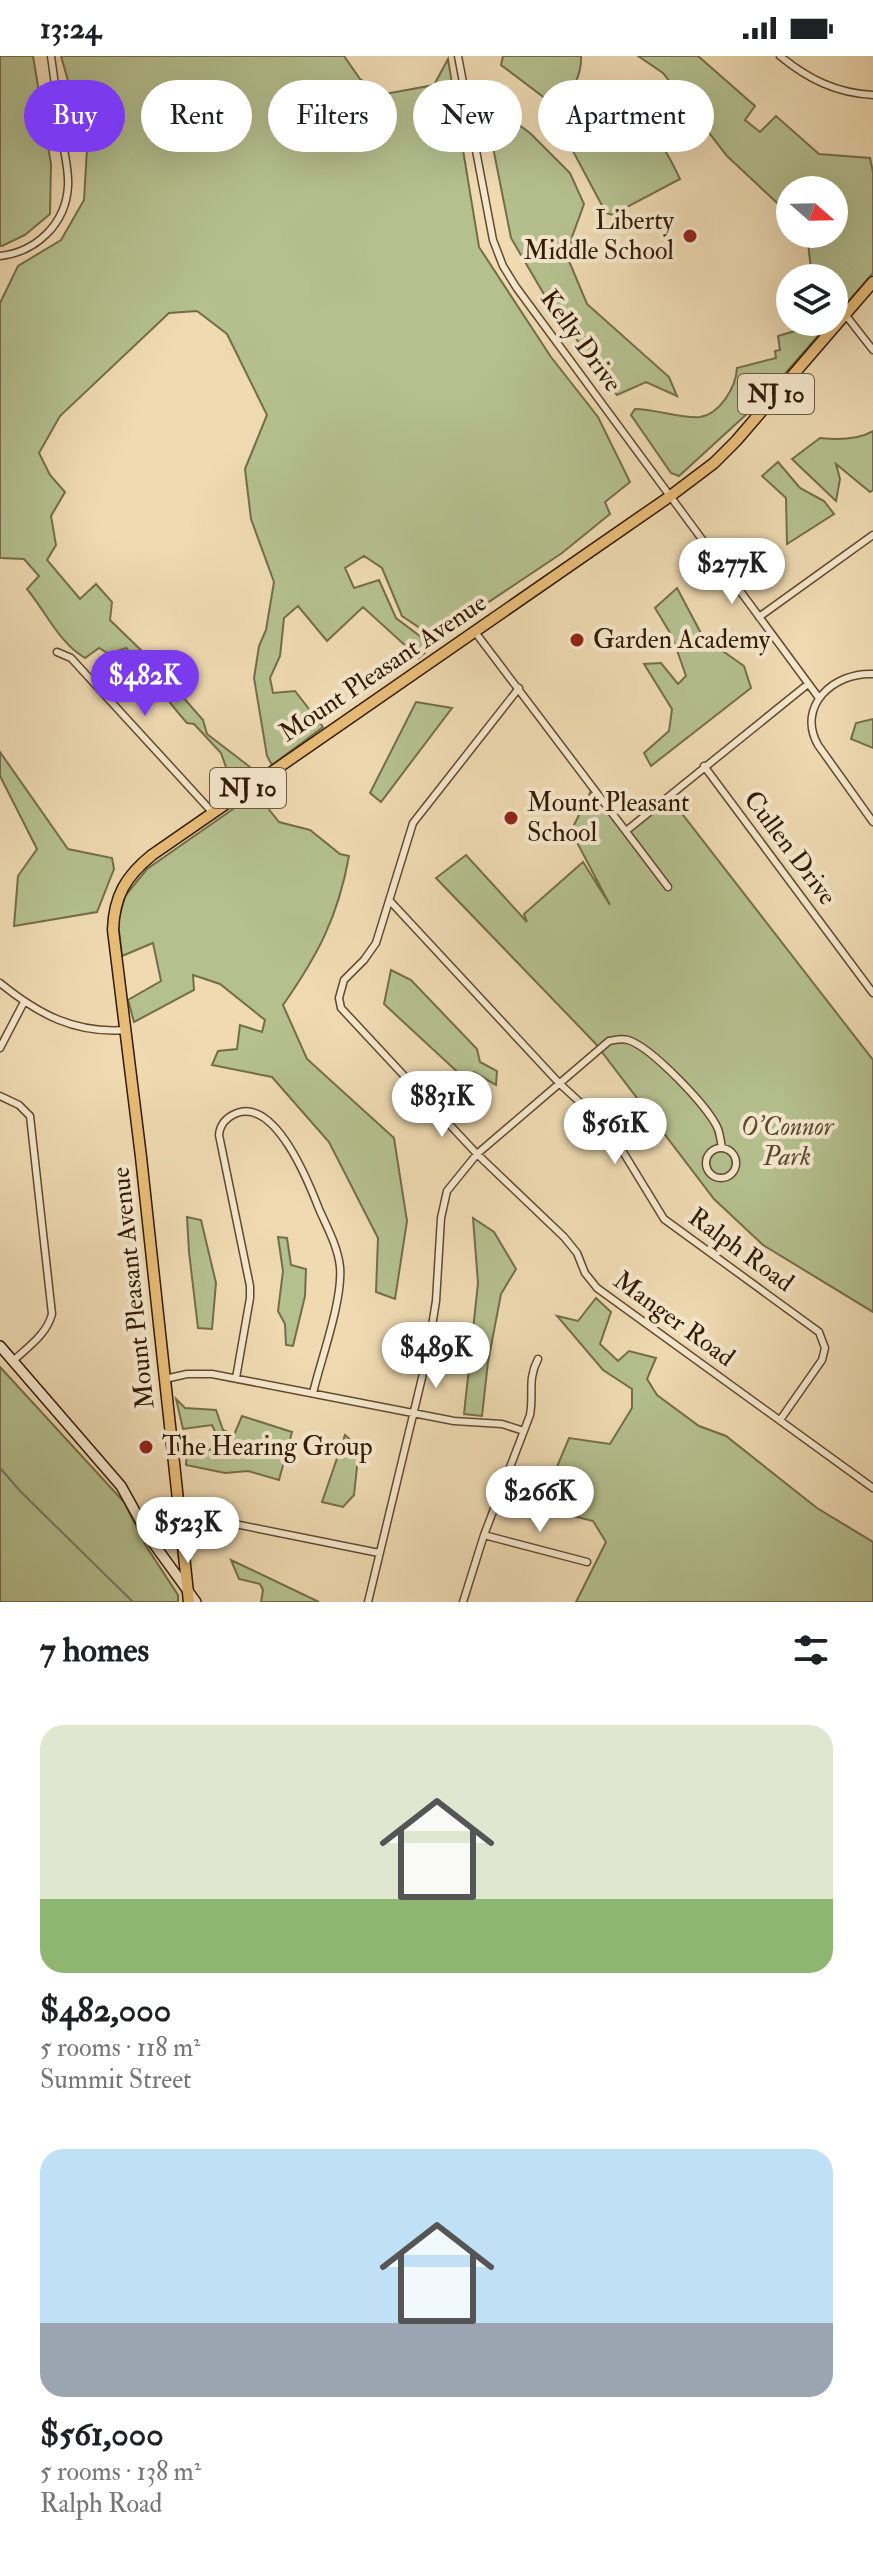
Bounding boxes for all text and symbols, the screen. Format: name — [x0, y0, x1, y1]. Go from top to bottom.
text: 13:24 — [40, 10, 101, 47]
chip: Buy — [24, 80, 125, 152]
chip: Rent — [141, 80, 252, 152]
chip: Filters — [268, 80, 397, 152]
chip: New — [413, 80, 522, 152]
chip: Apartment — [538, 80, 714, 152]
north arrow — [776, 176, 848, 248]
map controls — [776, 176, 848, 336]
place label: Liberty Middle School — [523, 205, 675, 267]
marker: Liberty Middle School — [681, 227, 699, 245]
button: layers — [776, 264, 848, 336]
street label: Kelly Drive — [533, 284, 629, 398]
road number: NJ 10 — [738, 374, 814, 414]
pin: $277K — [676, 538, 788, 606]
text: $277K — [697, 548, 767, 580]
street label: Mount Pleasant Avenue — [273, 587, 493, 749]
place label: Garden Academy — [593, 624, 771, 656]
marker: Garden Academy — [568, 631, 586, 649]
pin: $482K — [89, 650, 201, 718]
text: $482K — [109, 660, 181, 692]
road number: NJ 10 — [210, 768, 286, 808]
street label: Cullen Drive — [737, 785, 843, 912]
place label: Mount Pleasant School — [527, 787, 689, 849]
marker: Mount Pleasant School — [502, 809, 520, 827]
pin: $831K — [386, 1071, 498, 1139]
text: $831K — [410, 1081, 474, 1113]
pin: $561K — [559, 1098, 671, 1166]
text: $561K — [582, 1108, 648, 1140]
park label: O'Connor Park — [741, 1111, 835, 1173]
street label: Mount Pleasant Avenue — [104, 1165, 162, 1411]
street label: Ralph Road — [681, 1201, 800, 1300]
street label: Manger Road — [607, 1264, 741, 1374]
pin: $489K — [380, 1322, 492, 1390]
text: $489K — [400, 1332, 472, 1364]
place label: The Hearing Group — [162, 1431, 373, 1464]
marker: The Hearing Group — [137, 1438, 155, 1456]
pin: $266K — [484, 1466, 596, 1534]
text: $266K — [504, 1476, 576, 1508]
pin: $523K — [132, 1497, 244, 1565]
text: $523K — [154, 1507, 222, 1539]
icon: filters — [789, 1628, 833, 1672]
text: 7 homes — [40, 1629, 149, 1672]
icon: home — [365, 1777, 509, 1921]
text: $482,000 — [40, 1989, 171, 2032]
text: 5 rooms · 118 m² — [40, 2032, 200, 2064]
text: Summit Street — [40, 2064, 191, 2096]
icon: home — [365, 2201, 509, 2345]
text: $561,000 — [40, 2413, 164, 2456]
text: 5 rooms · 138 m² — [40, 2456, 201, 2488]
text: Ralph Road — [40, 2488, 162, 2520]

